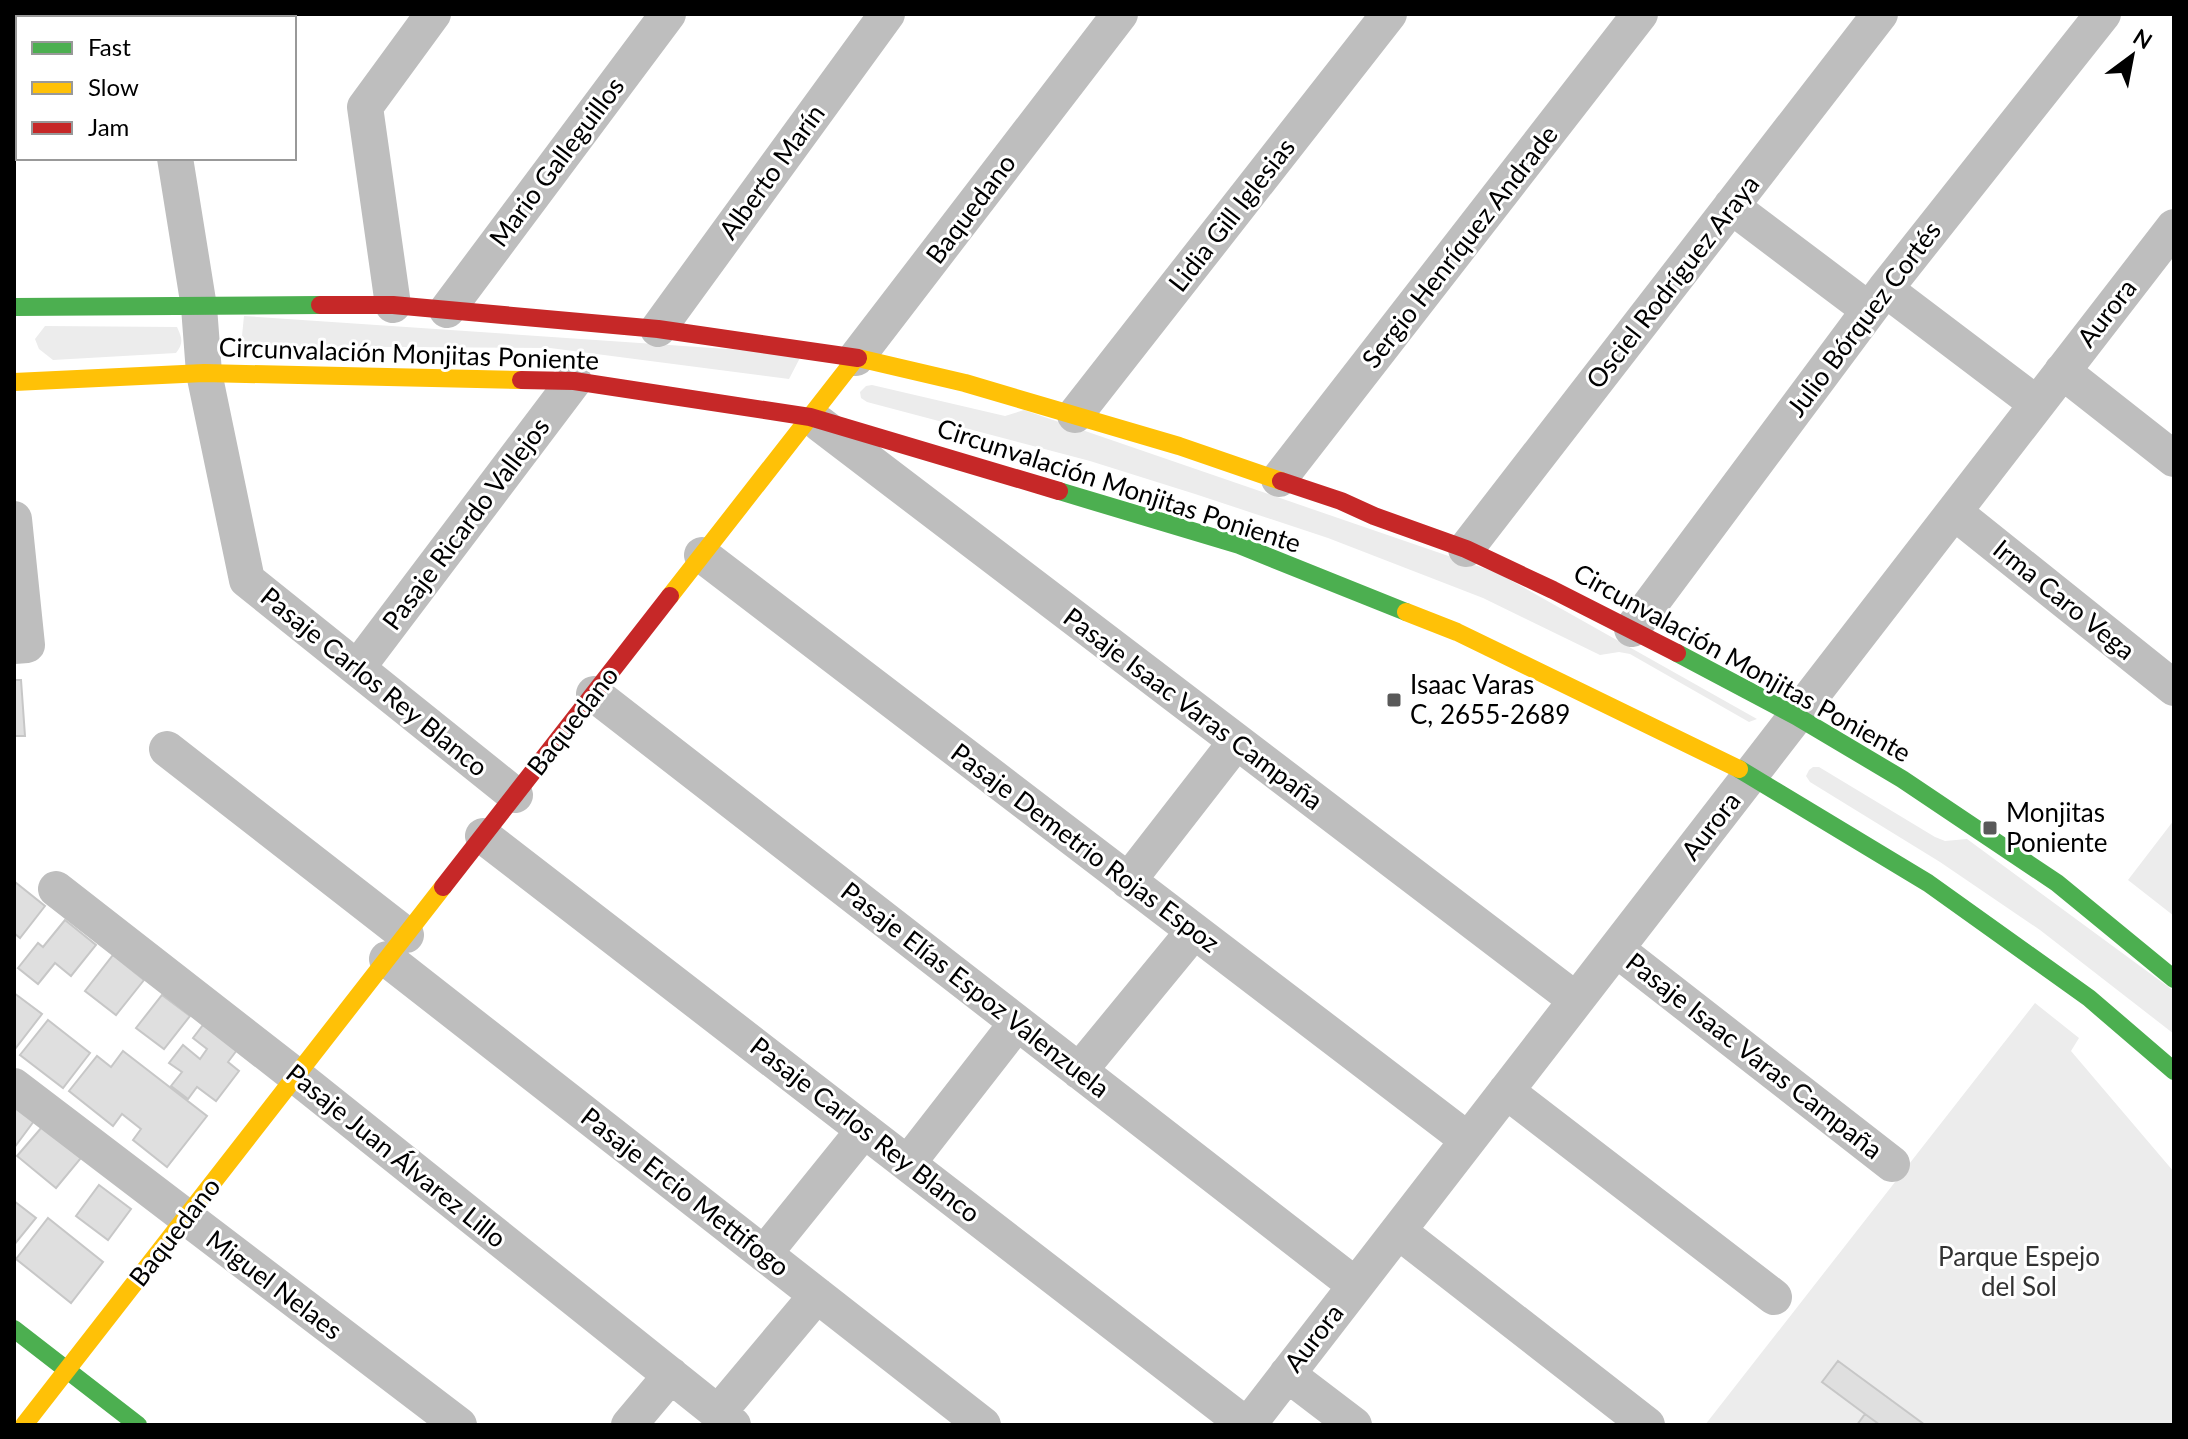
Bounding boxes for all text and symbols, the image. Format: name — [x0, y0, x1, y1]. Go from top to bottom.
legend — [16, 16, 296, 160]
north arrow — [2092, 16, 2172, 96]
text: N — [2129, 23, 2157, 55]
text: Fast — [88, 32, 131, 61]
street label: Mario Galleguillos — [482, 70, 630, 253]
text: Slow — [88, 72, 139, 101]
street label: Alberto Marín — [712, 98, 831, 245]
text: Jam — [88, 112, 129, 141]
street label: Sergio Henríquez Andrade — [1355, 119, 1564, 374]
street label: Lidia Gill Iglesias — [1161, 131, 1301, 298]
street label: Baquedano — [919, 147, 1022, 270]
street label: Osciel Rodríguez Araya — [1579, 168, 1766, 395]
street label: Julio Bórquez Cortés — [1779, 215, 1947, 422]
street label: Aurora — [2070, 272, 2143, 353]
street label: Circunvalación Monjitas Poniente — [218, 330, 600, 376]
street label: Pasaje Ricardo Vallejos — [375, 411, 555, 636]
street label: Circunvalación Monjitas Poniente — [933, 411, 1305, 559]
street label: Irma Caro Vega — [1987, 532, 2142, 666]
street label: Circunvalación Monjitas Poniente — [1568, 556, 1917, 768]
street label: Pasaje Carlos Rey Blanco — [255, 580, 495, 783]
street label: Pasaje Isaac Varas Campaña — [1058, 600, 1330, 816]
street label: Baquedano — [520, 660, 625, 781]
place label: Isaac Varas C, 2655-2689 — [1410, 668, 1570, 730]
marker: Isaac Varas C, 2655-2689 — [1385, 691, 1403, 709]
street label: Pasaje Demetrio Rojas Espoz — [945, 736, 1226, 959]
street label: Aurora — [1674, 785, 1747, 866]
place label: Monjitas Poniente — [2006, 796, 2107, 858]
marker: Monjitas Poniente — [1981, 819, 1999, 837]
street label: Pasaje Elías Espoz Valenzuela — [835, 875, 1116, 1104]
street label: Pasaje Isaac Varas Campaña — [1620, 945, 1889, 1165]
street label: Pasaje Carlos Rey Blanco — [744, 1030, 987, 1229]
street label: Pasaje Juan Álvarez Lillo — [280, 1057, 513, 1254]
street label: Pasaje Ercio Mettifogo — [575, 1100, 796, 1282]
street label: Baquedano — [122, 1171, 227, 1292]
street label: Miguel Nelaes — [200, 1223, 349, 1346]
park label: Parque Espejo del Sol — [1938, 1240, 2100, 1302]
street label: Aurora — [1277, 1297, 1350, 1378]

